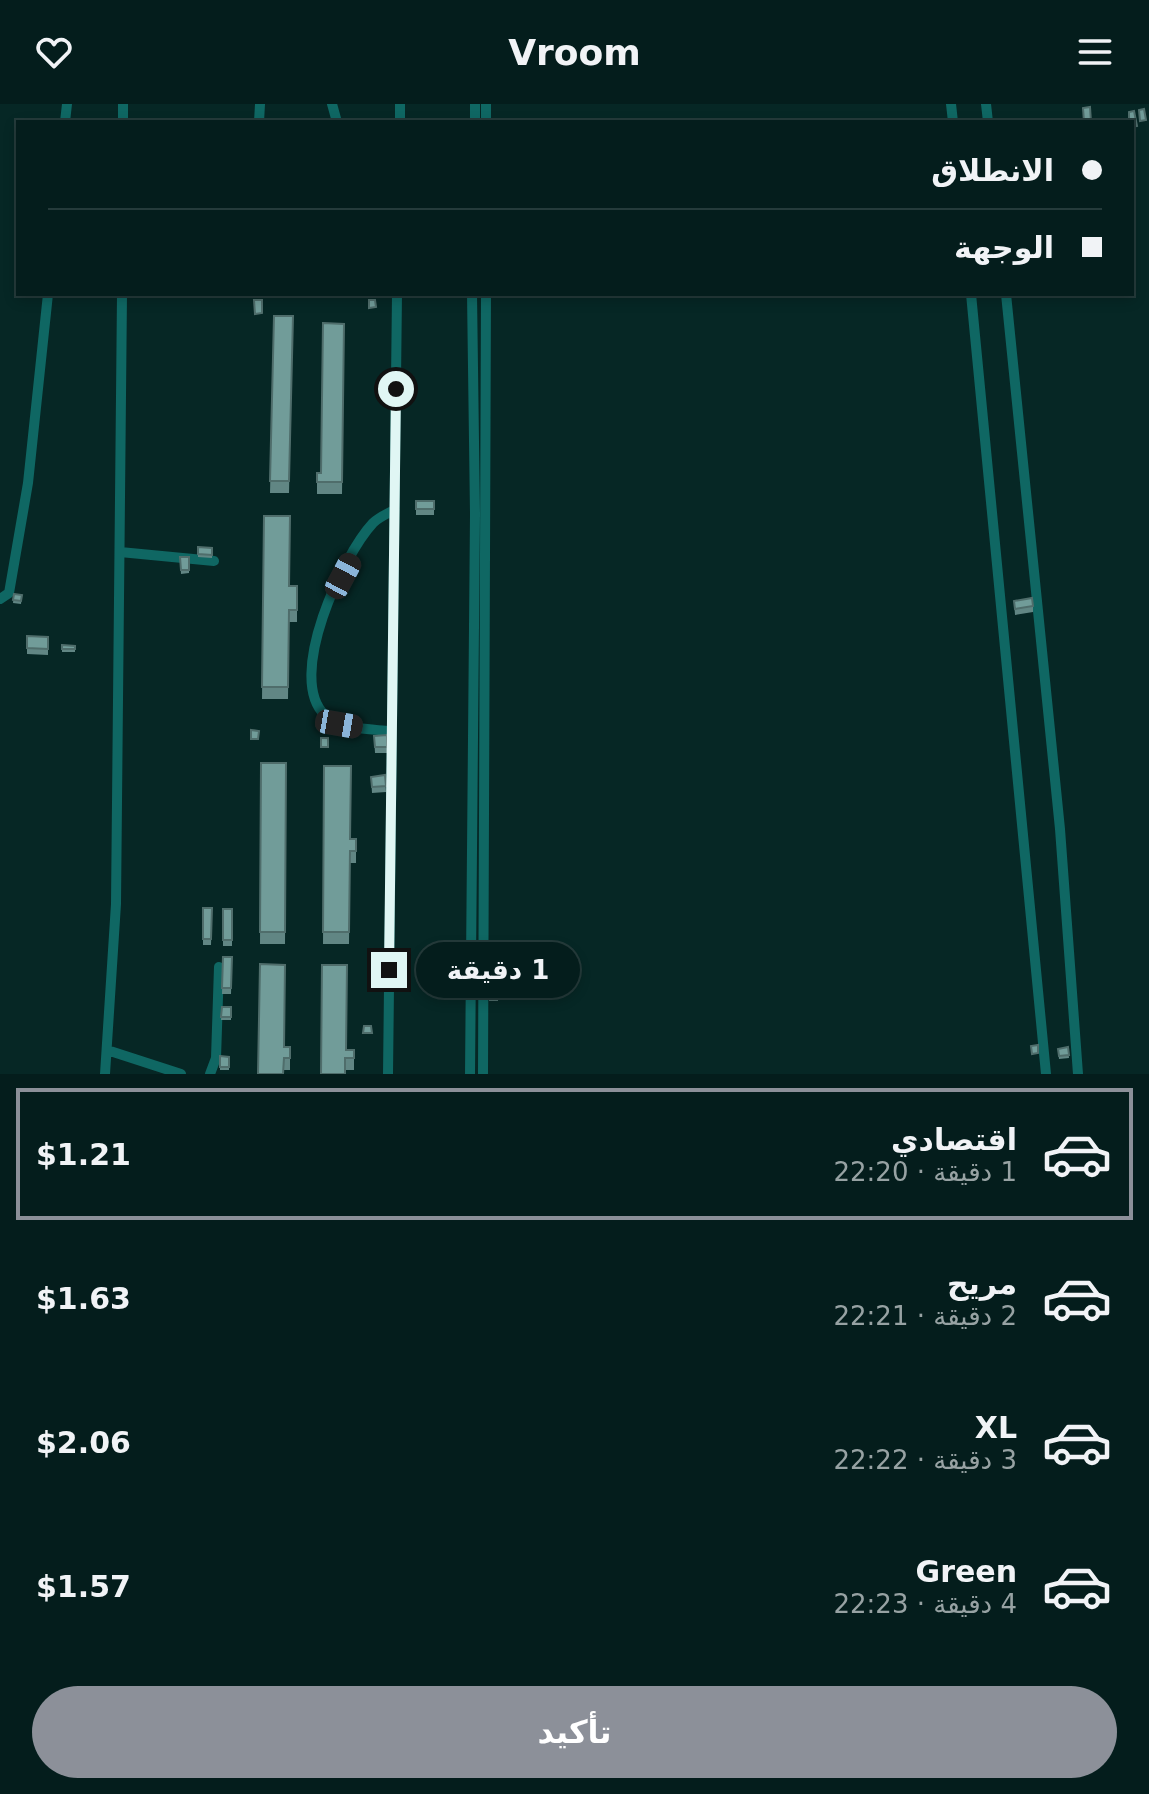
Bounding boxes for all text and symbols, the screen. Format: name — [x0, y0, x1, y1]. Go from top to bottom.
icon: heart — [32, 30, 76, 74]
icon: menu — [1073, 30, 1117, 74]
text: Vroom — [508, 32, 641, 73]
text: الانطلاق — [931, 153, 1054, 188]
text: الوجهة — [954, 230, 1054, 265]
route start — [378, 371, 414, 407]
car — [321, 549, 365, 603]
car — [313, 708, 365, 740]
callout: 1 دقيقة — [417, 942, 581, 998]
route end — [371, 952, 407, 988]
text: 1 دقيقة — [447, 955, 549, 985]
icon: car — [1041, 1118, 1113, 1190]
text: اقتصادي — [891, 1122, 1017, 1157]
text: $1.21 — [36, 1137, 131, 1172]
text: 1 دقيقة · 22:20 — [834, 1157, 1017, 1187]
icon: car — [1041, 1262, 1113, 1334]
text: مريح — [947, 1266, 1017, 1301]
text: $1.63 — [36, 1281, 131, 1316]
text: 2 دقيقة · 22:21 — [834, 1301, 1017, 1331]
icon: car — [1041, 1406, 1113, 1478]
text: XL — [975, 1410, 1017, 1445]
text: $2.06 — [36, 1425, 131, 1460]
text: 3 دقيقة · 22:22 — [834, 1445, 1017, 1475]
icon: car — [1041, 1550, 1113, 1622]
text: Green — [916, 1554, 1017, 1589]
text: $1.57 — [36, 1569, 131, 1604]
text: 4 دقيقة · 22:23 — [834, 1589, 1017, 1619]
button: تأكيد — [32, 1686, 1117, 1778]

